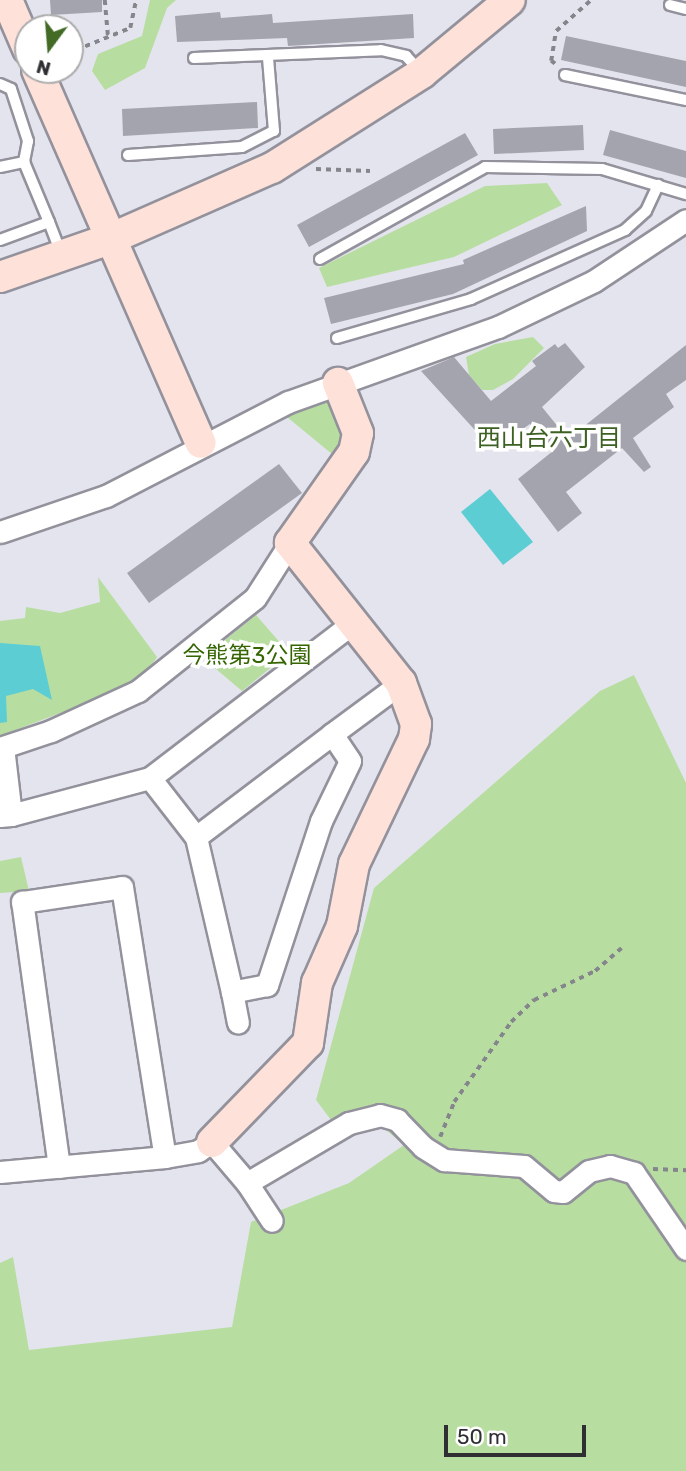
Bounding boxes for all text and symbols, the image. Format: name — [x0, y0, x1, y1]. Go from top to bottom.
north arrow — [14, 14, 84, 84]
text: N — [34, 55, 53, 81]
district label: 西山台六丁目 — [477, 425, 621, 453]
park label: 今熊第3公園 — [183, 641, 311, 669]
scale bar — [448, 1412, 590, 1456]
text: 50 m — [457, 1424, 507, 1449]

